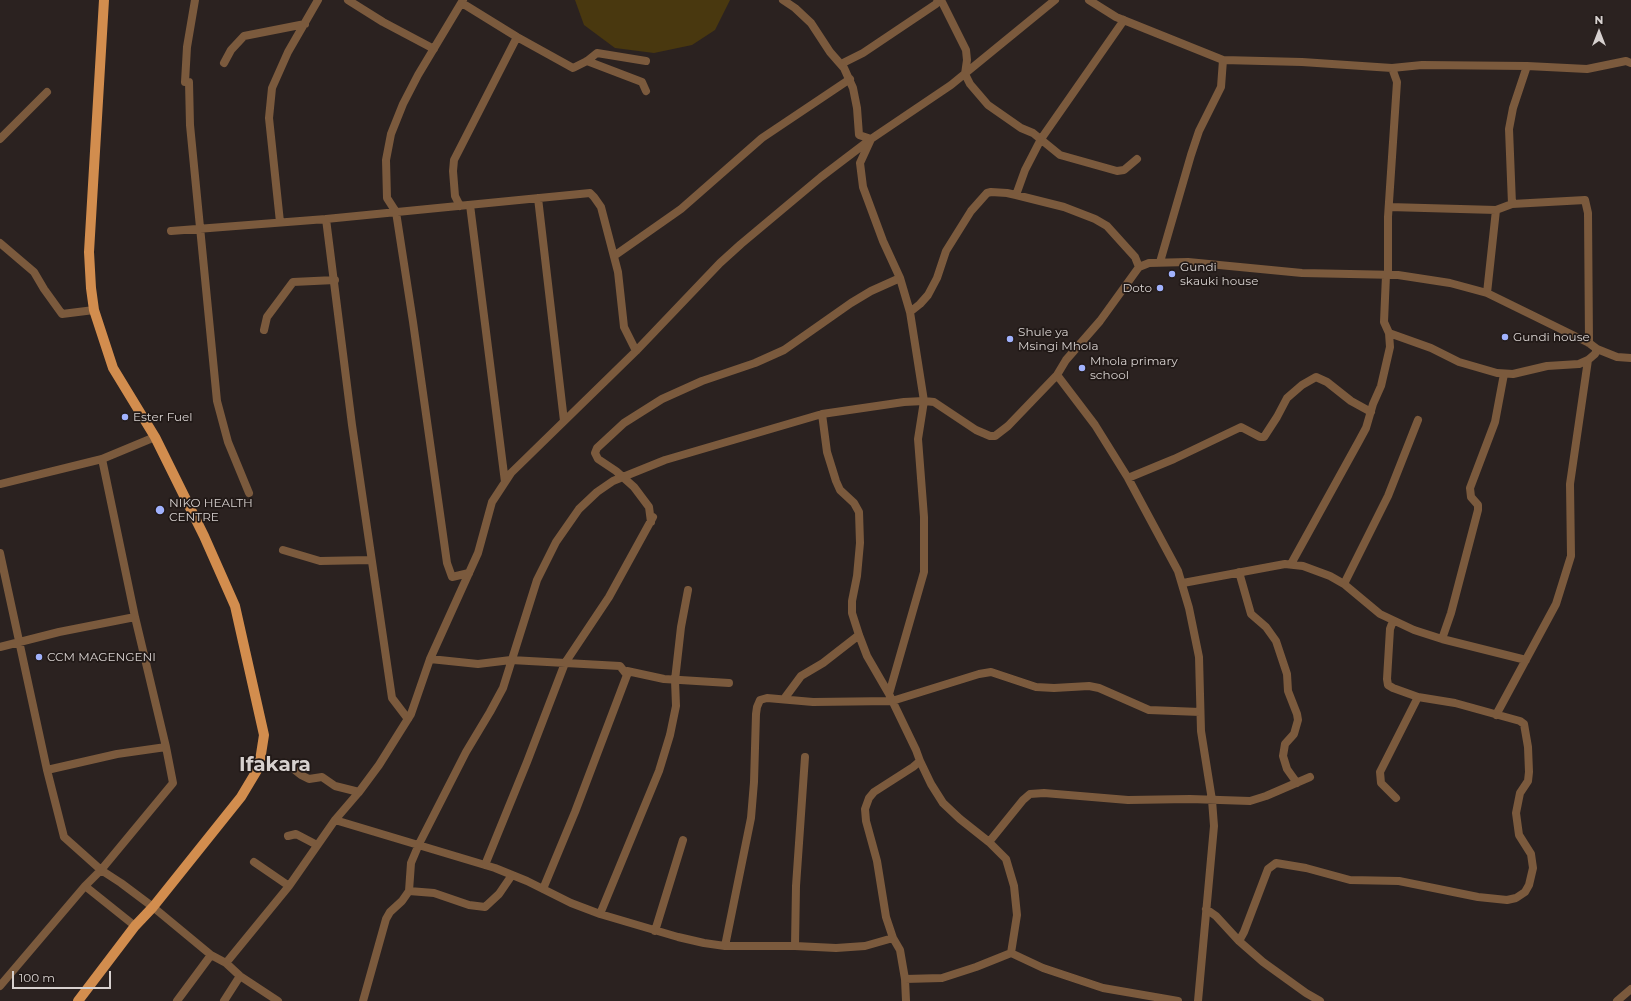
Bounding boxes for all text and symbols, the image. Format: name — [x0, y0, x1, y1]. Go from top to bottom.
north arrow — [1579, 12, 1619, 52]
text: N — [1595, 13, 1603, 27]
place label: Gundi skauki house — [1180, 260, 1258, 288]
marker: Gundi skauki house — [1167, 269, 1177, 279]
place label: Doto — [1122, 281, 1152, 295]
marker: Doto — [1155, 283, 1165, 293]
place label: Shule ya Msingi Mhola — [1018, 325, 1099, 353]
place label: Gundi house — [1513, 330, 1590, 344]
marker: Gundi house — [1500, 332, 1510, 342]
marker: Shule ya Msingi Mhola — [1005, 334, 1015, 344]
place label: Mhola primary school — [1090, 354, 1178, 382]
marker: Mhola primary school — [1077, 363, 1087, 373]
place label: Ester Fuel — [133, 410, 193, 424]
marker: Ester Fuel — [120, 412, 130, 422]
place label: NIKO HEALTH CENTRE — [169, 496, 253, 524]
marker: NIKO HEALTH CENTRE — [154, 504, 166, 516]
place label: CCM MAGENGENI — [47, 650, 156, 664]
marker: CCM MAGENGENI — [34, 652, 44, 662]
district label: Ifakara — [239, 753, 311, 777]
scale bar — [14, 963, 113, 989]
text: 100 m — [19, 970, 55, 985]

